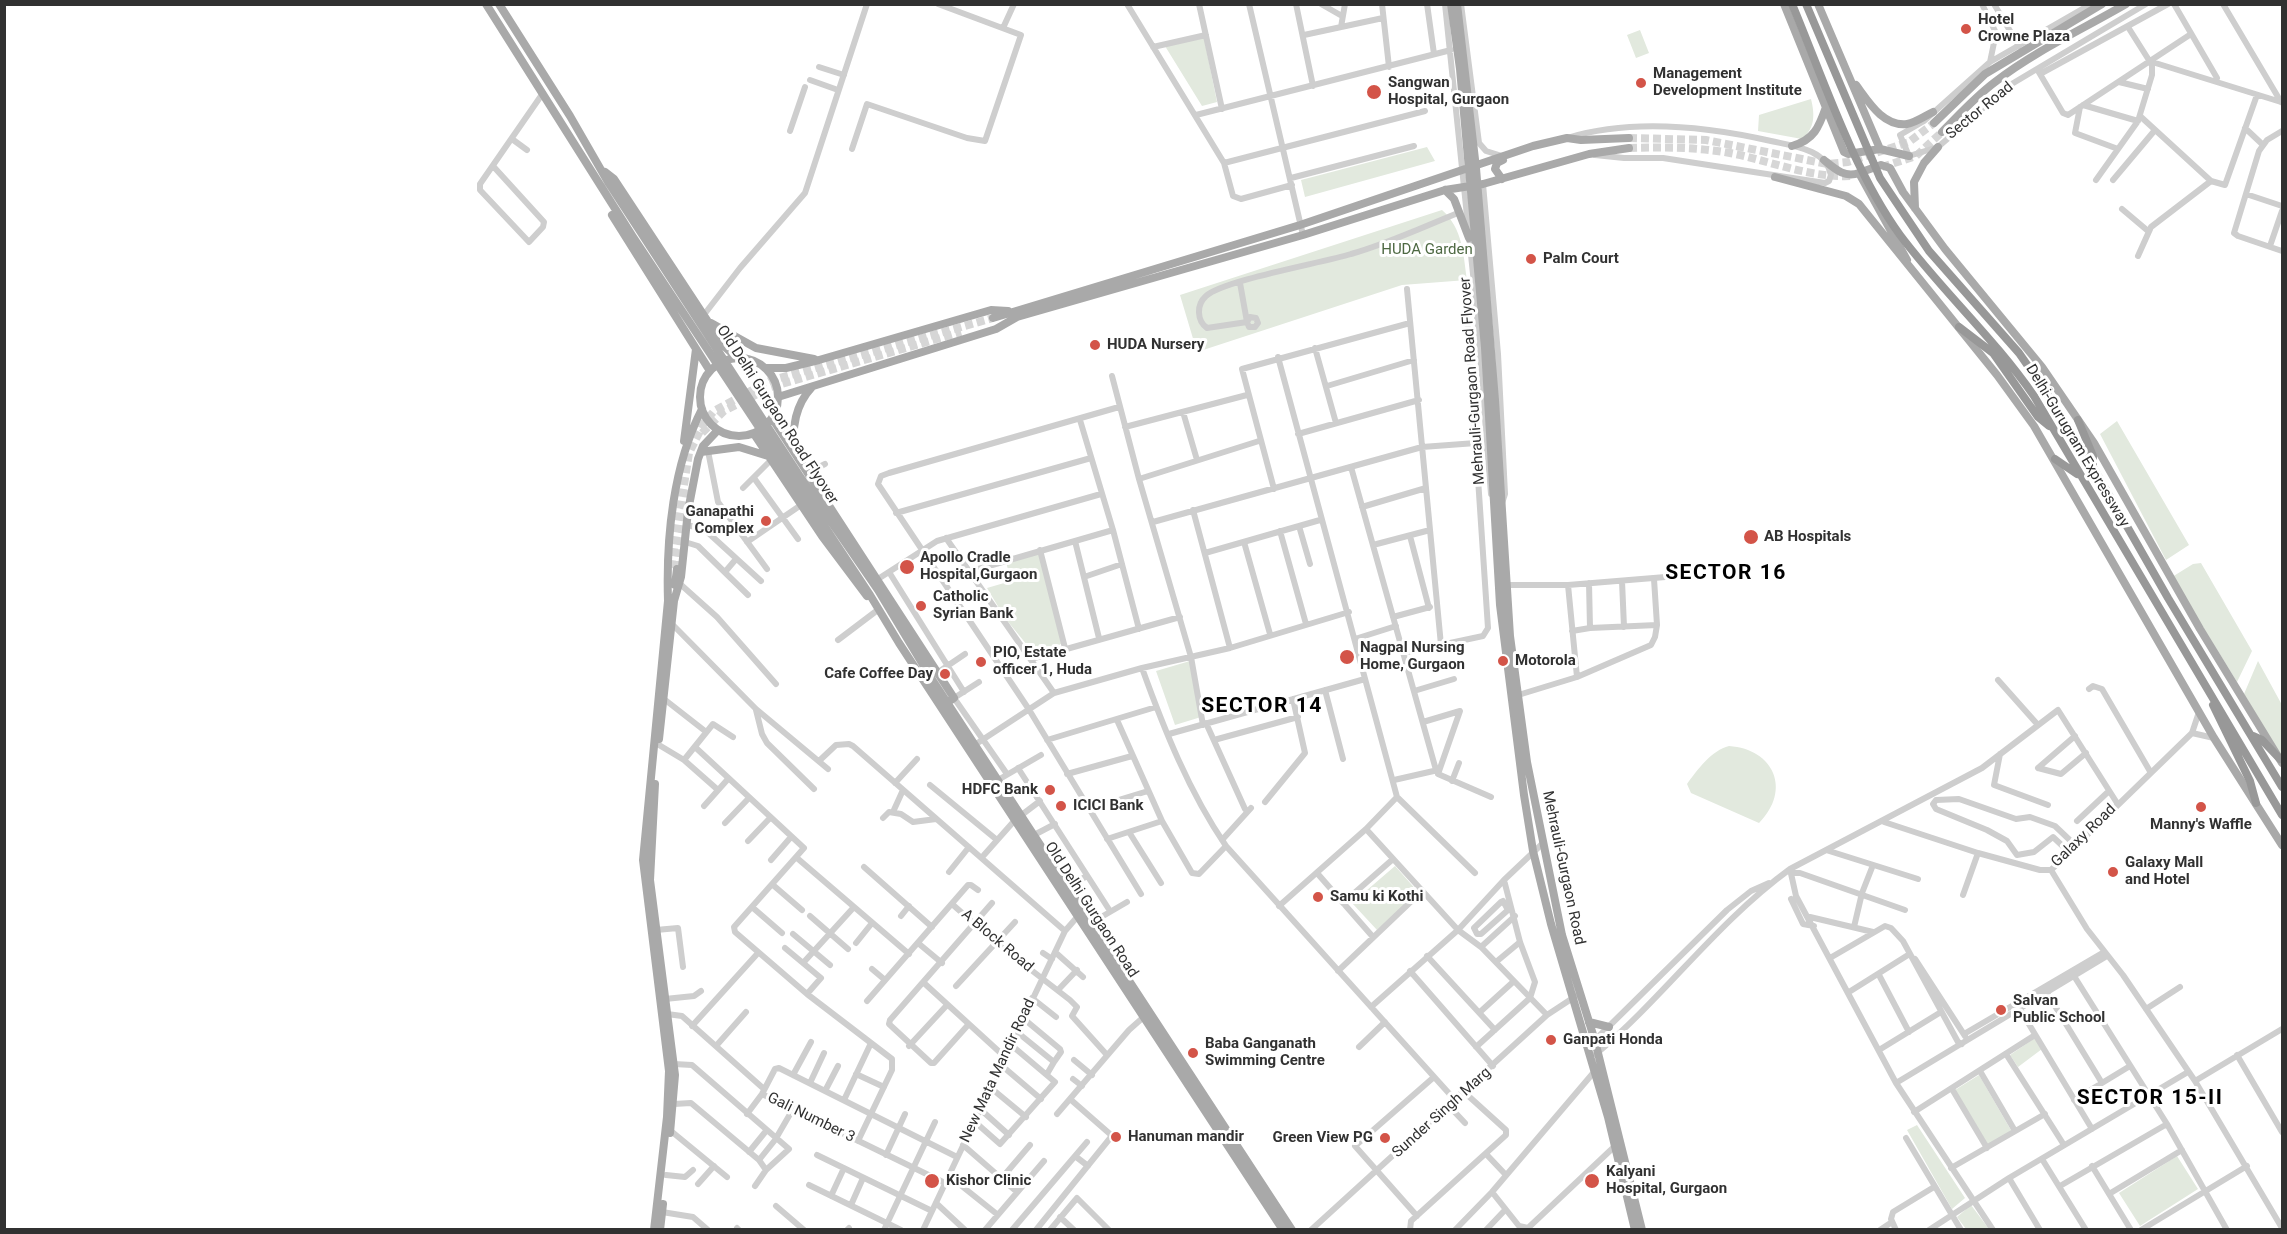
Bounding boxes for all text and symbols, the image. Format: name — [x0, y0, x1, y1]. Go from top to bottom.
place label: Hotel Crowne Plaza — [1978, 11, 2070, 46]
marker: Hotel Crowne Plaza — [1959, 22, 1973, 36]
place label: Management Development Institute — [1653, 65, 1802, 100]
place label: Sangwan Hospital, Gurgaon — [1388, 74, 1509, 109]
marker: Management Development Institute — [1634, 76, 1648, 90]
street label: Sector Road — [1943, 78, 2017, 144]
marker: Sangwan Hospital, Gurgaon — [1365, 83, 1383, 101]
park label: HUDA Garden — [1381, 241, 1473, 259]
place label: Palm Court — [1543, 250, 1619, 268]
marker: Palm Court — [1524, 252, 1538, 266]
street label: Mehrauli-Gurgaon Road Flyover — [1457, 276, 1489, 486]
street label: Old Delhi Gurgaon Road Flyover — [712, 322, 842, 508]
place label: HUDA Nursery — [1107, 336, 1204, 354]
marker: HUDA Nursery — [1088, 338, 1102, 352]
street label: Delhi-Gurugram Expressway — [2021, 361, 2133, 531]
place label: Ganapathi Complex — [685, 503, 754, 538]
marker: Ganapathi Complex — [759, 514, 773, 528]
marker: AB Hospitals — [1742, 528, 1760, 546]
place label: AB Hospitals — [1764, 528, 1851, 546]
place label: Apollo Cradle Hospital,Gurgaon — [920, 549, 1037, 584]
marker: Apollo Cradle Hospital,Gurgaon — [898, 558, 916, 576]
district label: SECTOR 16 — [1665, 561, 1787, 587]
place label: Catholic Syrian Bank — [933, 588, 1013, 623]
marker: Catholic Syrian Bank — [914, 599, 928, 613]
place label: Nagpal Nursing Home, Gurgaon — [1360, 639, 1465, 674]
place label: PIO, Estate officer 1, Huda — [993, 644, 1092, 679]
marker: Nagpal Nursing Home, Gurgaon — [1338, 648, 1356, 666]
place label: Motorola — [1515, 652, 1576, 670]
marker: Motorola — [1496, 654, 1510, 668]
marker: PIO, Estate officer 1, Huda — [974, 655, 988, 669]
place label: Cafe Coffee Day — [824, 665, 933, 683]
marker: Cafe Coffee Day — [938, 667, 952, 681]
district label: SECTOR 14 — [1201, 694, 1323, 720]
place label: HDFC Bank — [962, 781, 1038, 799]
marker: HDFC Bank — [1043, 783, 1057, 797]
street label: Mehrauli-Gurgaon Road — [1538, 789, 1588, 947]
place label: ICICI Bank — [1073, 797, 1144, 815]
marker: ICICI Bank — [1054, 799, 1068, 813]
marker: Manny's Waffle — [2194, 800, 2208, 814]
street label: Galaxy Road — [2048, 801, 2120, 871]
place label: Manny's Waffle — [2150, 816, 2252, 834]
street label: Old Delhi Gurgaon Road — [1040, 839, 1142, 981]
place label: Galaxy Mall and Hotel — [2125, 854, 2203, 889]
marker: Galaxy Mall and Hotel — [2106, 865, 2120, 879]
place label: Samu ki Kothi — [1330, 888, 1423, 906]
marker: Samu ki Kothi — [1311, 890, 1325, 904]
street label: A Block Road — [957, 906, 1037, 976]
place label: Salvan Public School — [2013, 992, 2105, 1027]
street label: New Mata Mandir Road — [957, 996, 1039, 1146]
marker: Salvan Public School — [1994, 1003, 2008, 1017]
place label: Ganpati Honda — [1563, 1031, 1663, 1049]
marker: Ganpati Honda — [1544, 1033, 1558, 1047]
place label: Baba Ganganath Swimming Centre — [1205, 1035, 1325, 1070]
marker: Baba Ganganath Swimming Centre — [1186, 1046, 1200, 1060]
street label: Sunder Singh Marg — [1389, 1064, 1495, 1162]
district label: SECTOR 15-II — [2077, 1086, 2223, 1112]
street label: Gali Number 3 — [764, 1089, 858, 1147]
place label: Hanuman mandir — [1128, 1128, 1244, 1146]
place label: Green View PG — [1273, 1129, 1373, 1147]
marker: Hanuman mandir — [1109, 1130, 1123, 1144]
marker: Green View PG — [1378, 1131, 1392, 1145]
place label: Kalyani Hospital, Gurgaon — [1606, 1163, 1727, 1198]
marker: Kishor Clinic — [923, 1172, 941, 1190]
place label: Kishor Clinic — [946, 1172, 1031, 1190]
marker: Kalyani Hospital, Gurgaon — [1583, 1172, 1601, 1190]

